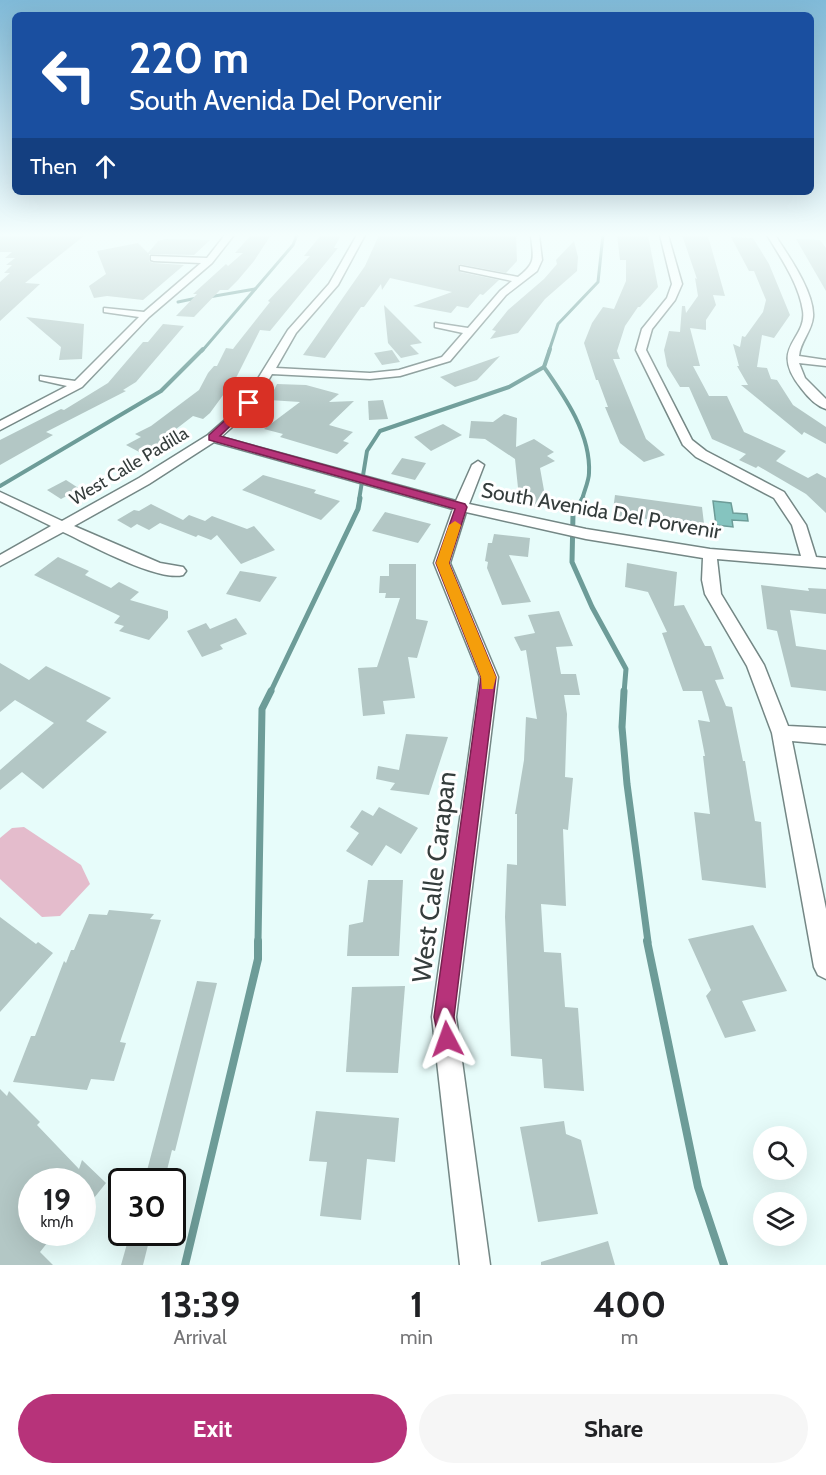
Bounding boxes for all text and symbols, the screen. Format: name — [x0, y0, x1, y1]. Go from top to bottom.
text: 220 m — [129, 32, 249, 84]
icon: left — [30, 36, 108, 114]
text: South Avenida Del Porvenir — [129, 84, 441, 117]
icon: ahead — [89, 150, 122, 183]
text: Then — [30, 153, 77, 180]
pin — [223, 377, 274, 428]
icon: arrive — [232, 386, 265, 419]
street label: West Calle Padilla — [66, 422, 192, 510]
street label: South Avenida Del Porvenir — [479, 477, 723, 544]
street label: West Calle Carapan — [405, 770, 463, 984]
position arrow — [415, 1007, 479, 1071]
map controls — [753, 1126, 807, 1246]
button: search — [753, 1126, 807, 1180]
speed limit sign: 30 — [108, 1168, 186, 1246]
text: 19 — [43, 1181, 71, 1218]
button: layers — [753, 1192, 807, 1246]
text: km/h — [41, 1213, 73, 1231]
text: 13:39 — [160, 1282, 240, 1326]
text: 1 — [410, 1282, 423, 1326]
text: 400 — [593, 1282, 666, 1326]
text: Arrival — [173, 1325, 227, 1349]
text: min — [400, 1325, 433, 1349]
text: m — [621, 1325, 638, 1349]
button: Exit — [18, 1394, 407, 1463]
button: Share — [419, 1394, 808, 1463]

